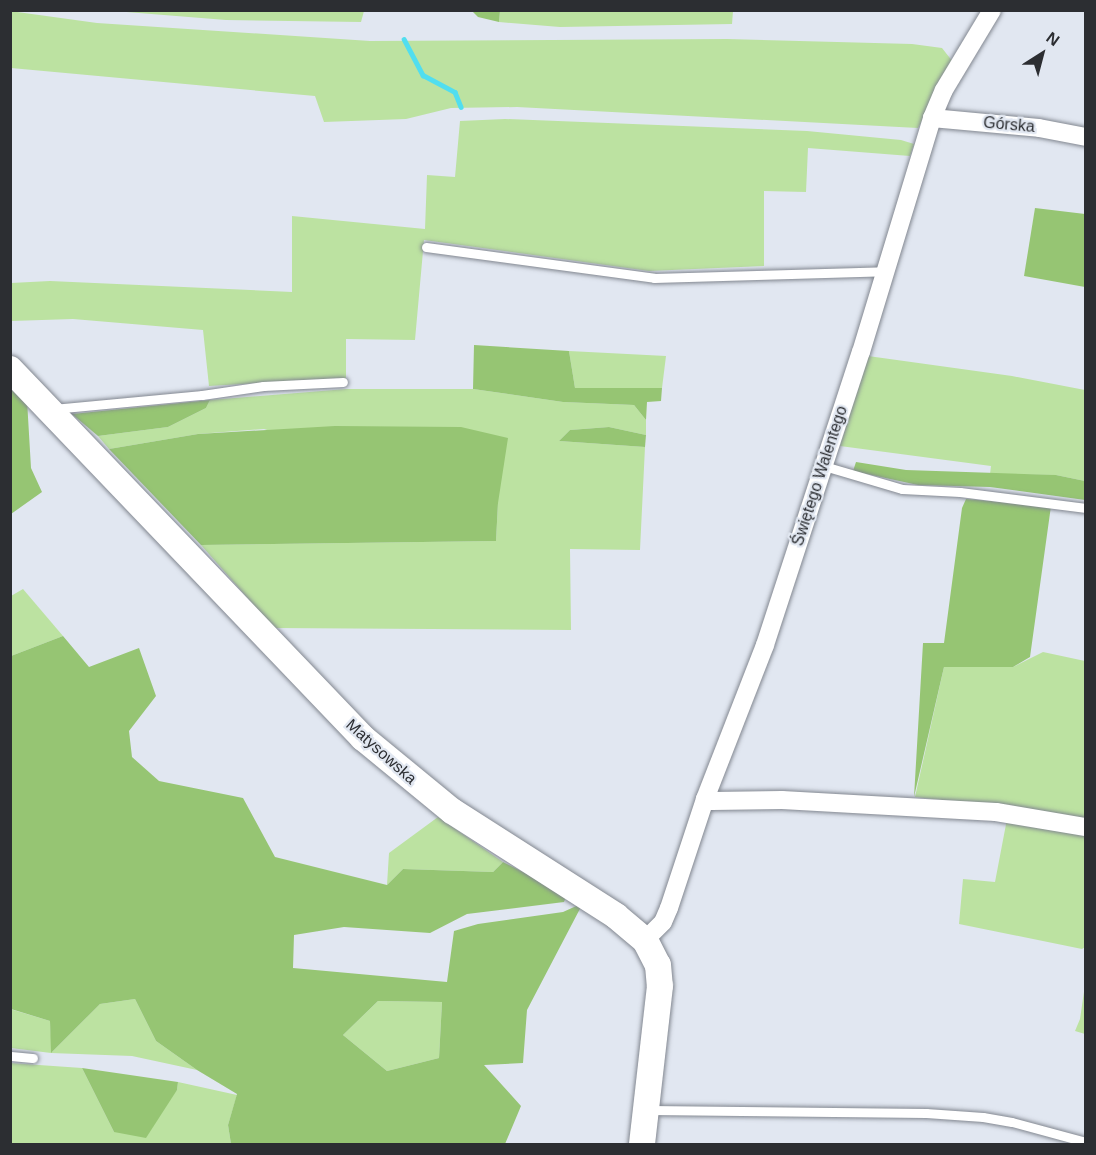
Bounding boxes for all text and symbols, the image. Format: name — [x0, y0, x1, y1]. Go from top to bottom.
north arrow — [1012, 24, 1072, 84]
text: N — [1043, 29, 1063, 49]
street label: Górska — [982, 113, 1036, 137]
street label: Świętego Walentego — [788, 404, 852, 548]
street label: Matysowska — [342, 715, 420, 789]

